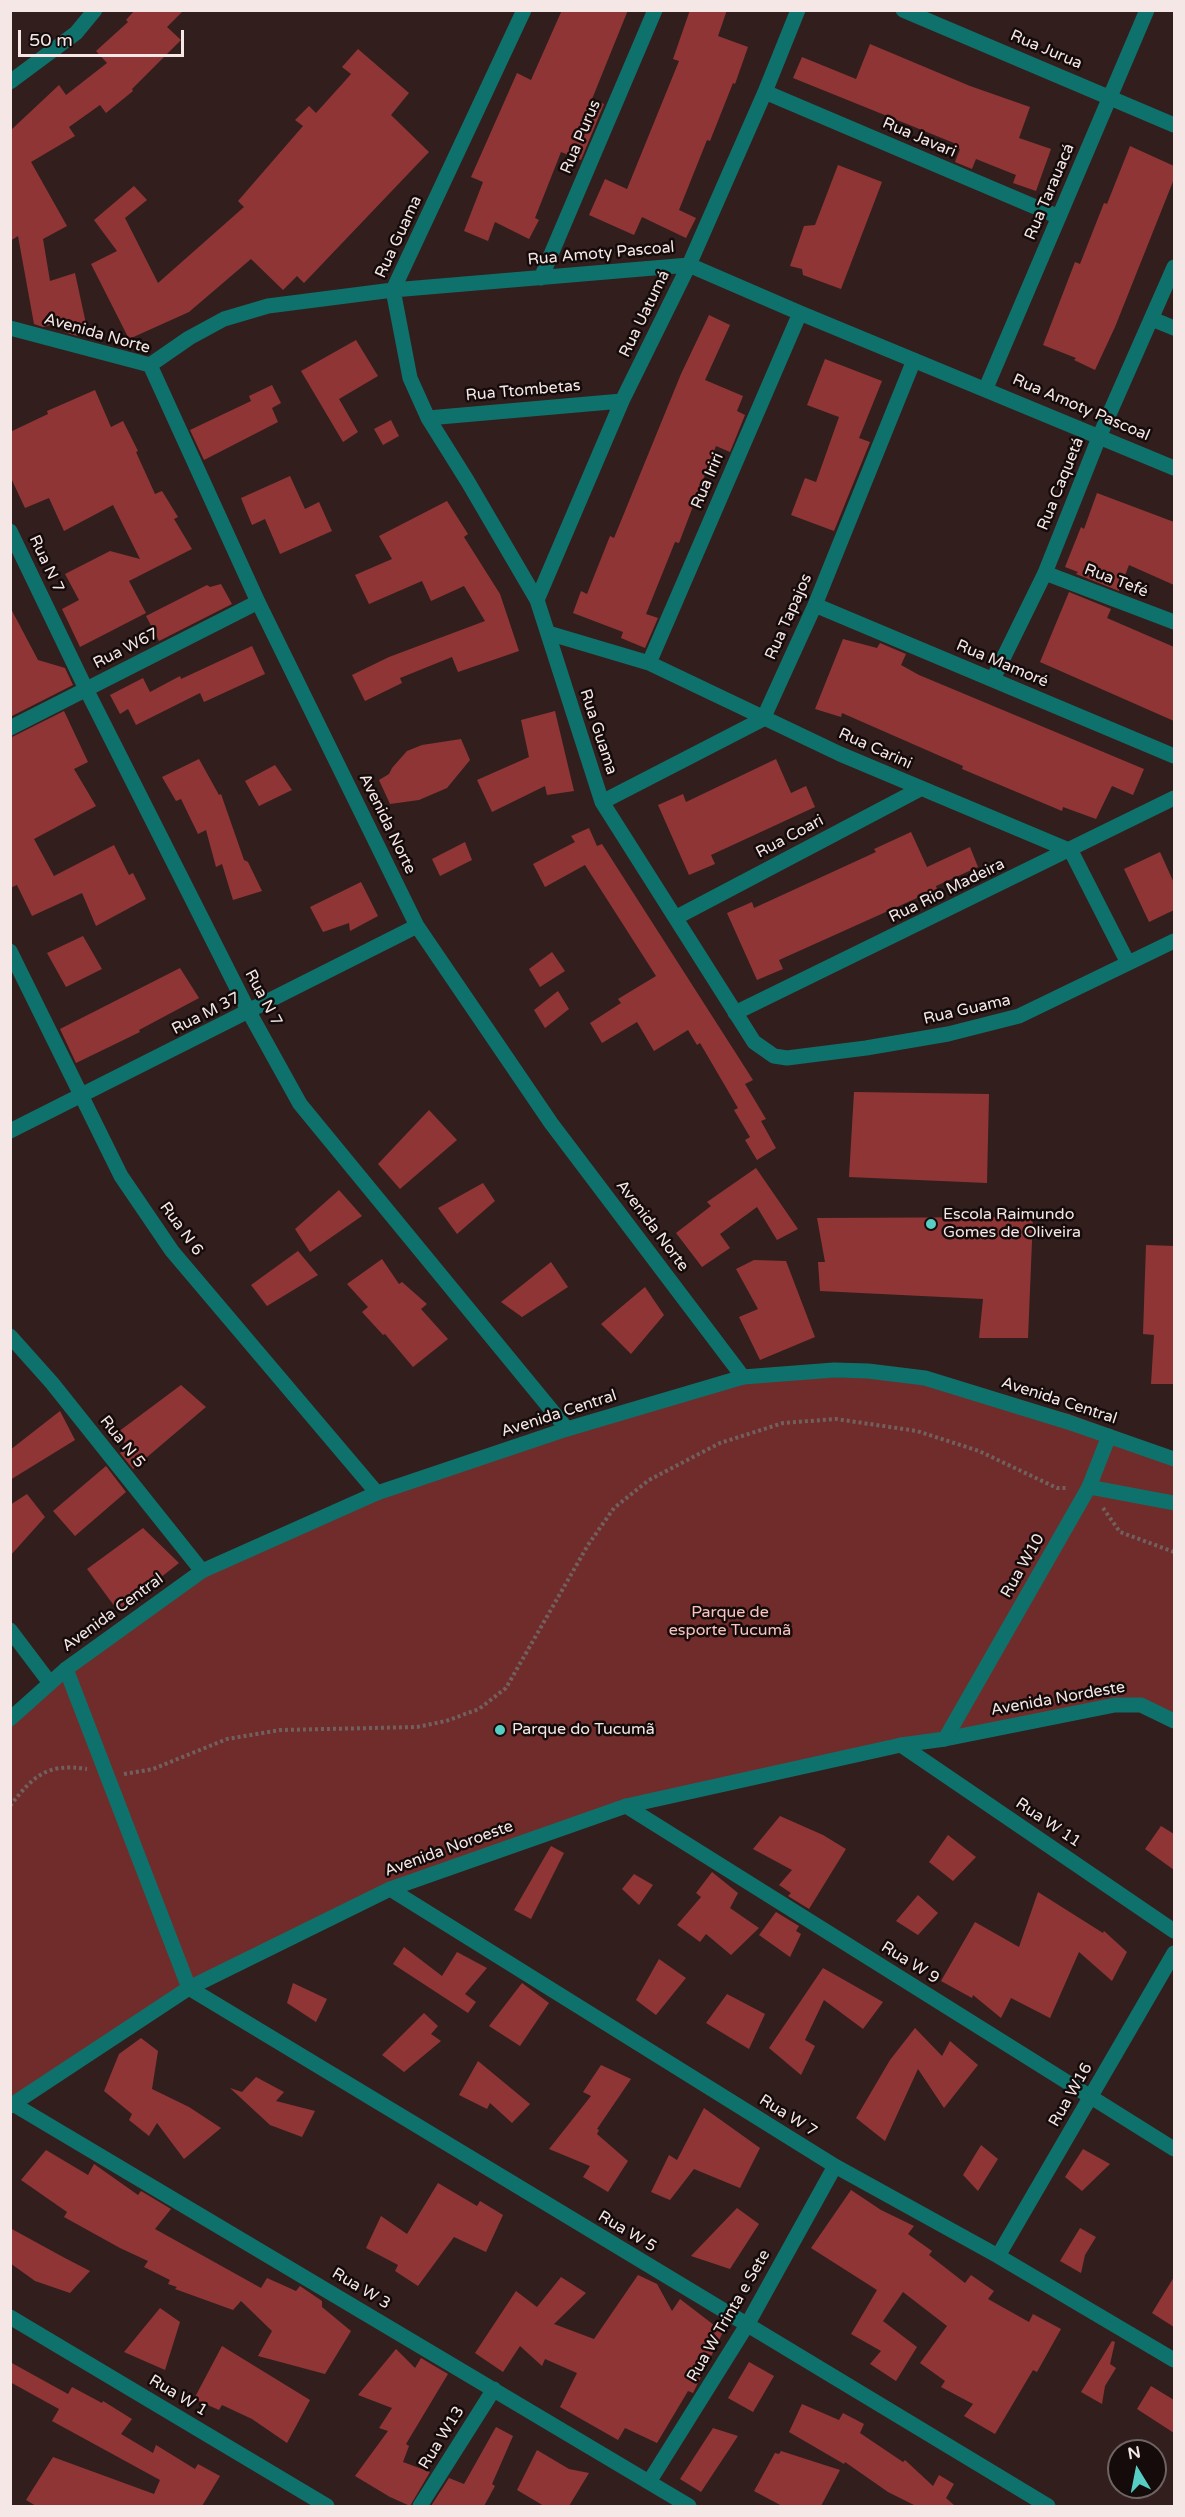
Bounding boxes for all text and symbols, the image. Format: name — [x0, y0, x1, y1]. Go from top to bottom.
scale bar — [21, 18, 188, 56]
street label: Rua Jurua — [1007, 26, 1085, 74]
text: 50 m — [29, 29, 73, 51]
street label: Rua Purus — [557, 97, 605, 177]
street label: Rua Javari — [879, 114, 959, 162]
street label: Rua Tarauacá — [1021, 141, 1079, 243]
street label: Rua Guama — [372, 193, 426, 281]
street label: Rua Amoty Pascoal — [527, 238, 675, 270]
street label: Rua Uatumá — [616, 267, 674, 361]
street label: Avenida Norte — [42, 310, 152, 358]
street label: Rua Amoty Pascoal — [1009, 370, 1153, 446]
street label: Rua Ttombetas — [465, 376, 581, 406]
street label: Rua Caquetá — [1034, 435, 1088, 533]
street label: Rua Iriri — [688, 450, 728, 512]
street label: Rua N 7 — [24, 532, 68, 596]
street label: Rua Tefé — [1081, 560, 1151, 602]
street label: Rua Tapajos — [761, 571, 817, 663]
street label: Rua W67 — [90, 624, 162, 674]
street label: Rua Mamoré — [953, 636, 1051, 692]
street label: Rua Guama — [575, 687, 621, 777]
street label: Rua Carini — [835, 724, 915, 774]
street label: Avenida Norte — [354, 771, 420, 877]
street label: Rua Coari — [753, 811, 827, 863]
street label: Rua Rio Madeira — [886, 855, 1008, 927]
street label: Rua N 7 — [240, 966, 286, 1030]
street label: Rua M 37 — [169, 989, 243, 1039]
street label: Rua Guama — [922, 991, 1012, 1029]
street label: Avenida Norte — [611, 1177, 693, 1275]
street label: Rua N 6 — [155, 1199, 207, 1259]
place label: Escola Raimundo Gomes de Oliveira — [943, 1205, 1081, 1243]
marker: Escola Raimundo Gomes de Oliveira — [924, 1217, 938, 1231]
street label: Avenida Central — [999, 1373, 1119, 1429]
street label: Avenida Central — [499, 1386, 619, 1442]
street label: Rua N 5 — [95, 1412, 149, 1472]
street label: Rua W10 — [997, 1531, 1049, 1601]
street label: Avenida Central — [59, 1570, 167, 1656]
park label: Parque de esporte Tucumã — [669, 1603, 791, 1641]
street label: Avenida Nordeste — [989, 1678, 1127, 1720]
place label: Parque do Tucumã — [512, 1720, 655, 1740]
marker: Parque do Tucumã — [493, 1723, 507, 1737]
street label: Rua W 11 — [1012, 1794, 1084, 1852]
street label: Avenida Noroeste — [382, 1817, 516, 1881]
street label: Rua W 9 — [877, 1938, 943, 1988]
street label: Rua W16 — [1045, 2060, 1097, 2130]
street label: Rua W 7 — [755, 2091, 821, 2141]
street label: Rua W 5 — [594, 2207, 660, 2257]
street label: Rua W Trinta e Sete — [683, 2246, 775, 2386]
street label: Rua W 3 — [328, 2264, 394, 2314]
street label: Rua W 1 — [145, 2371, 211, 2421]
street label: Rua W13 — [415, 2403, 469, 2473]
north arrow — [1107, 2439, 1167, 2499]
text: N — [1126, 2442, 1142, 2464]

